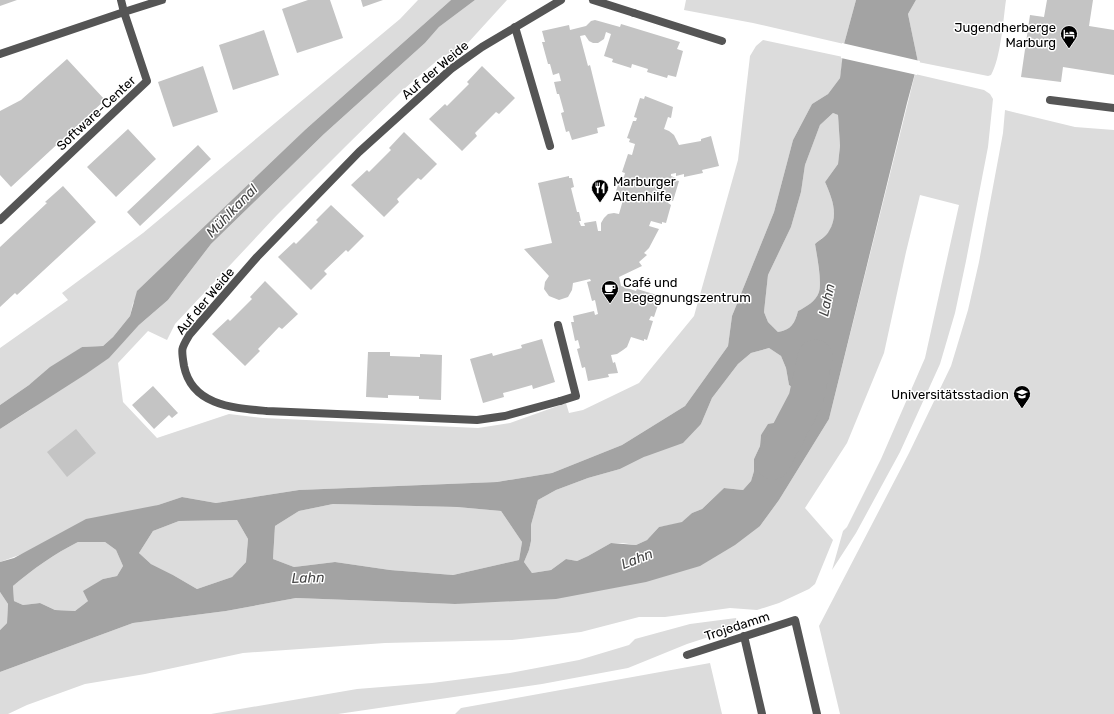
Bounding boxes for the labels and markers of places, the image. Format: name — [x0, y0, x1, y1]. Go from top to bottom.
place label: Jugendherberge Marburg — [954, 20, 1056, 51]
hotel icon: Jugendherberge Marburg — [1059, 24, 1079, 49]
place label: Marburger Altenhilfe — [613, 174, 676, 204]
restaurant icon: Marburger Altenhilfe — [590, 178, 610, 203]
place label: Café und Begegnungszentrum — [623, 275, 751, 306]
cafe icon: Café und Begegnungszentrum — [600, 279, 620, 304]
school or university icon: Universitätsstadion — [1012, 384, 1032, 409]
place label: Universitätsstadion — [891, 387, 1009, 402]

